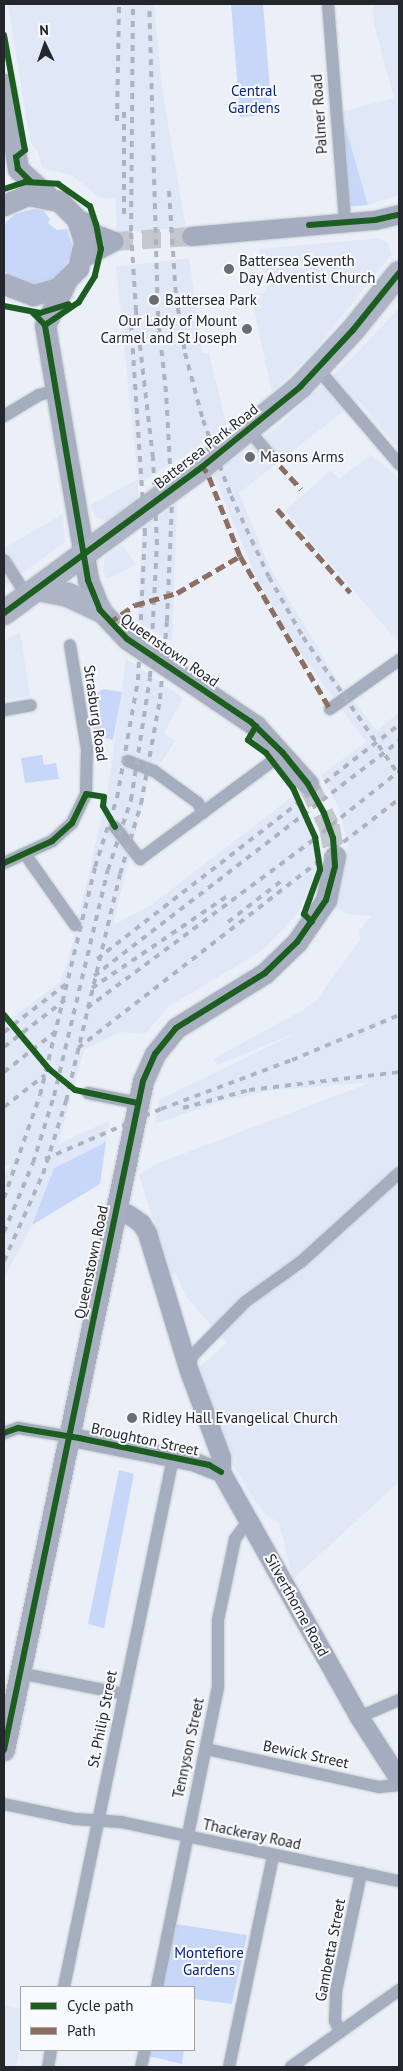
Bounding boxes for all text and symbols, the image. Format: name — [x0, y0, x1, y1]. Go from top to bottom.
north arrow — [20, 20, 70, 70]
text: N — [39, 21, 49, 39]
street label: Palmer Road — [307, 73, 331, 155]
park label: Central Gardens — [228, 81, 280, 116]
place label: Battersea Seventh Day Adventist Church — [239, 251, 376, 286]
marker: Battersea Seventh Day Adventist Church — [223, 263, 235, 275]
place label: Battersea Park — [165, 291, 257, 309]
marker: Battersea Park — [147, 293, 161, 307]
place label: Our Lady of Mount Carmel and St Joseph — [101, 311, 237, 346]
marker: Our Lady of Mount Carmel and St Joseph — [241, 323, 253, 335]
street label: Battersea Park Road — [150, 400, 262, 492]
place label: Masons Arms — [260, 448, 345, 466]
marker: Masons Arms — [244, 451, 256, 463]
street label: Queenstown Road — [117, 609, 223, 691]
street label: Strasburg Road — [80, 664, 112, 762]
street label: Queenstown Road — [70, 1204, 112, 1320]
place label: Ridley Hall Evangelical Church — [142, 1409, 338, 1427]
marker: Ridley Hall Evangelical Church — [126, 1412, 138, 1424]
street label: Broughton Street — [89, 1419, 201, 1459]
street label: Silverthorne Road — [261, 1551, 333, 1659]
street label: St. Philip Street — [84, 1668, 120, 1770]
street label: Tennyson Street — [169, 1696, 207, 1800]
street label: Bewick Street — [261, 1736, 351, 1772]
street label: Thackeray Road — [201, 1815, 303, 1853]
street label: Gambetta Street — [311, 1897, 349, 2003]
park label: Montefiore Gardens — [174, 1943, 244, 1978]
legend — [20, 1986, 195, 2051]
text: Cycle path — [67, 1996, 133, 2015]
text: Path — [67, 2021, 96, 2040]

